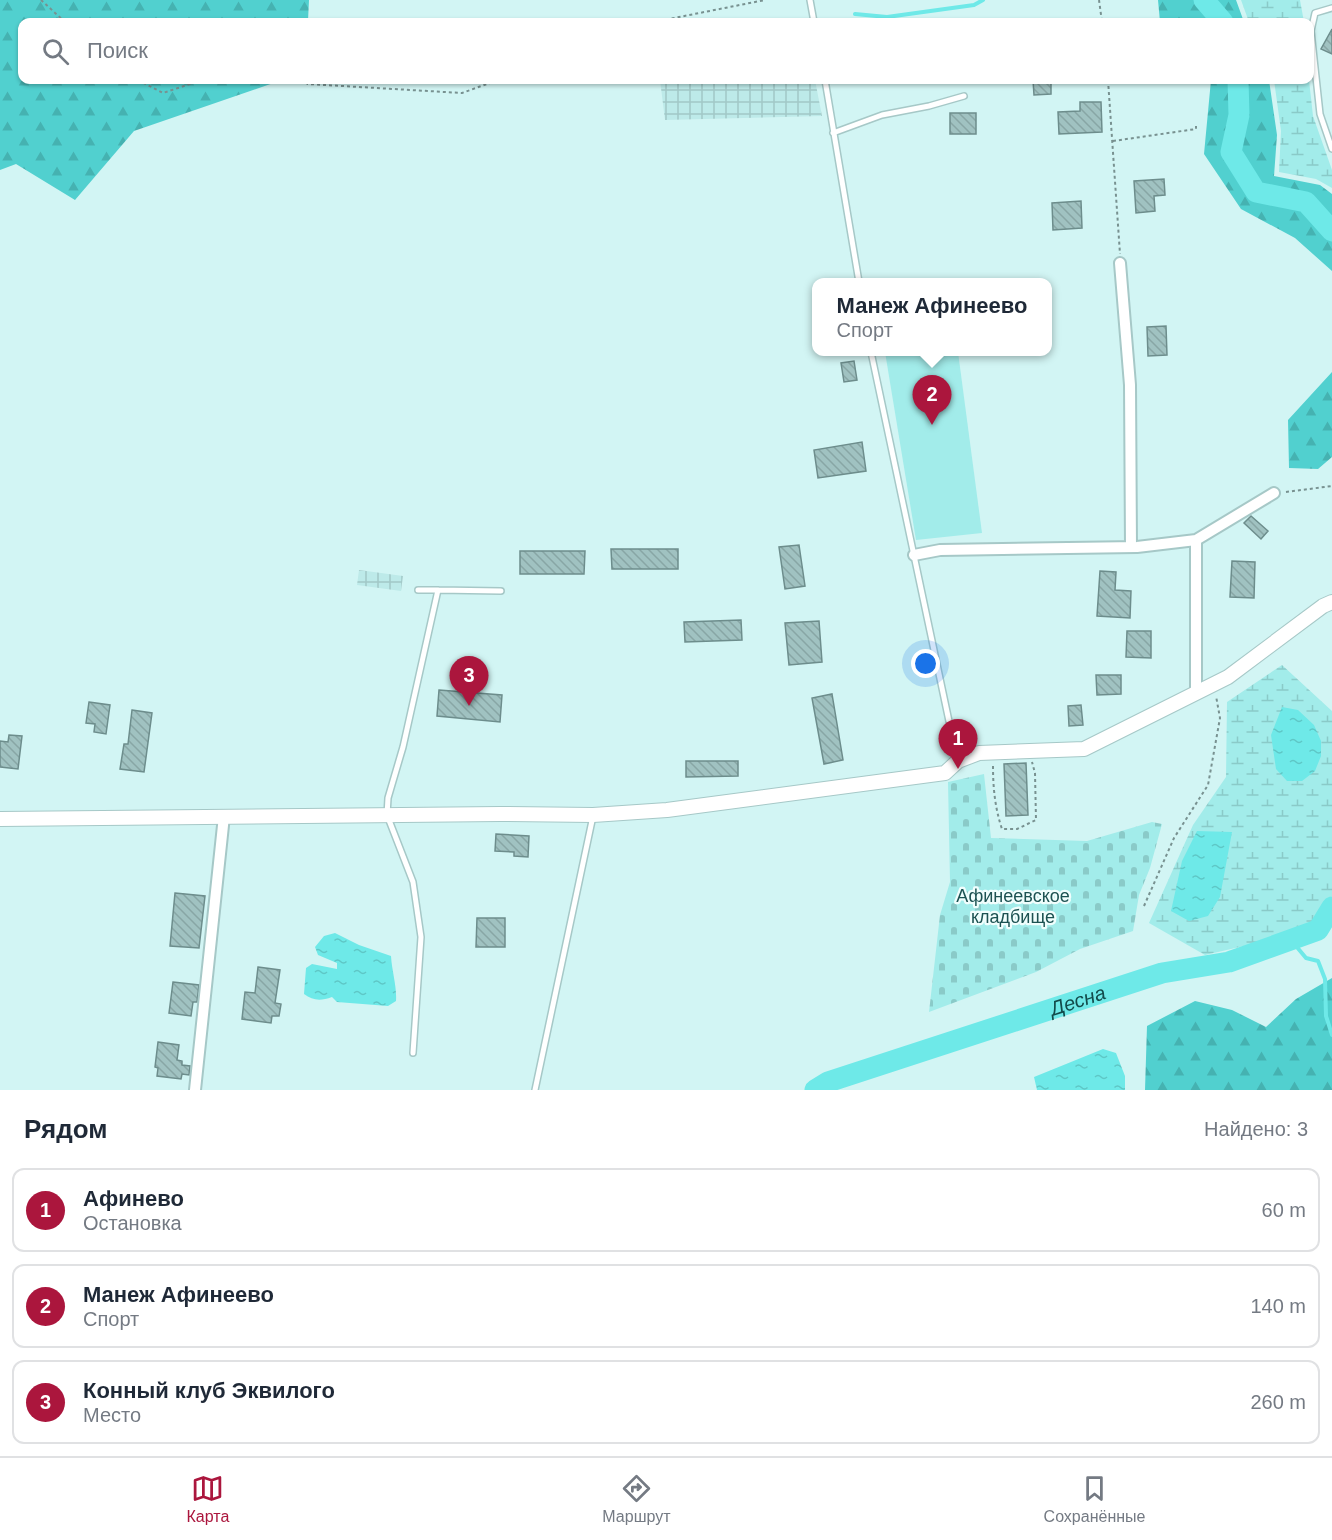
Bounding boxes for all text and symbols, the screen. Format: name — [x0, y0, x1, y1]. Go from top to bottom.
search box — [18, 18, 1314, 84]
icon: search — [39, 35, 72, 68]
text: Поиск — [87, 38, 148, 63]
popup — [812, 278, 1052, 356]
text: Манеж Афинеево — [837, 293, 1027, 318]
text: Спорт — [837, 319, 893, 341]
pin: 2 — [912, 376, 952, 425]
your location — [911, 649, 940, 678]
pin: 3 — [450, 656, 488, 706]
pin: 1 — [938, 720, 978, 769]
park label: Афинеевское кладбище — [956, 886, 1070, 927]
water label: Десна — [1045, 981, 1108, 1020]
text: Рядом — [24, 1114, 107, 1144]
text: Найдено: 3 — [1204, 1118, 1308, 1140]
text: Афинево — [83, 1186, 184, 1211]
text: 1 — [40, 1199, 51, 1221]
text: 60 m — [1262, 1199, 1306, 1221]
text: Остановка — [83, 1212, 182, 1234]
text: Манеж Афинеево — [83, 1282, 274, 1307]
text: 2 — [40, 1295, 51, 1317]
text: 140 m — [1250, 1295, 1306, 1317]
text: Спорт — [83, 1308, 139, 1330]
text: Конный клуб Эквилого — [83, 1378, 335, 1403]
text: 3 — [40, 1391, 51, 1413]
text: 260 m — [1250, 1391, 1306, 1413]
text: Место — [83, 1404, 141, 1426]
tab: Карта — [187, 1472, 229, 1526]
tab: Маршрут — [602, 1472, 671, 1526]
tab: Сохранённые — [1044, 1472, 1145, 1526]

